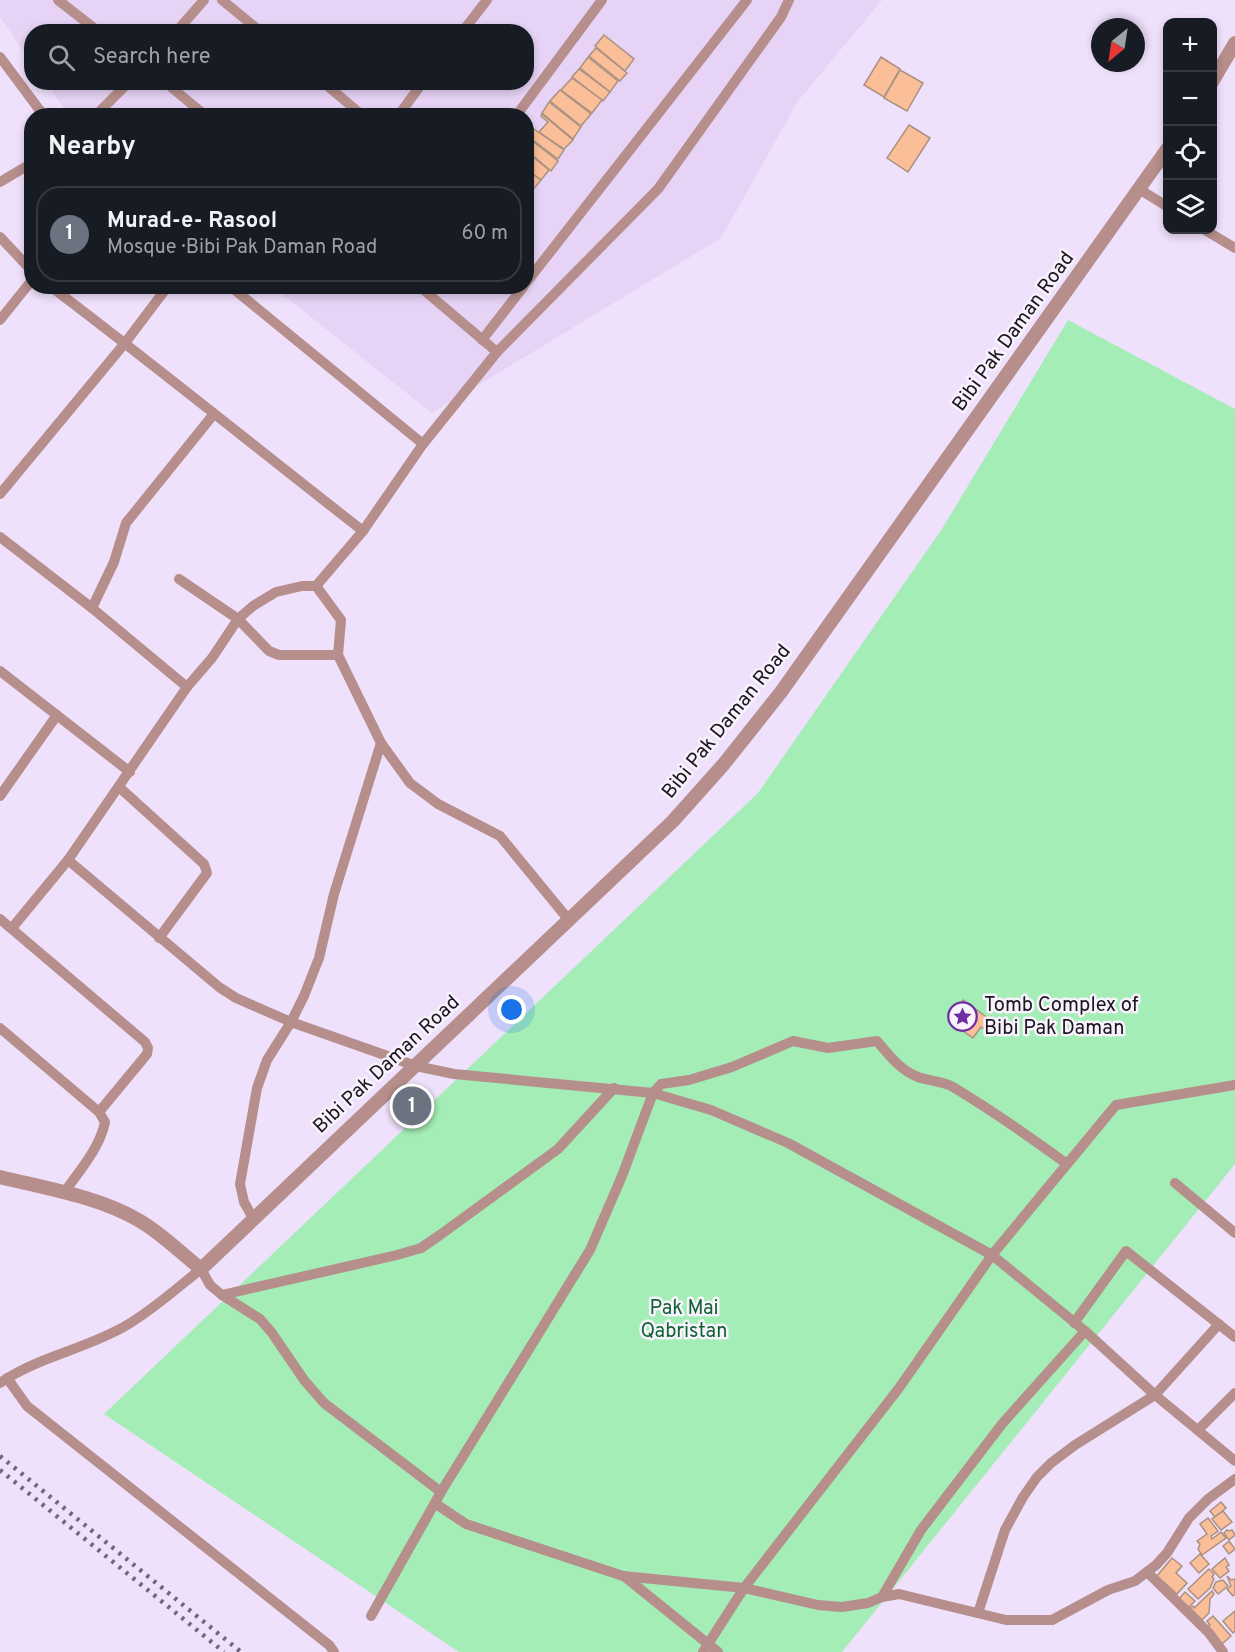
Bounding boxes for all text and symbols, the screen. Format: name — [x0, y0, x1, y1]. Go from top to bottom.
north arrow — [1091, 18, 1145, 72]
map controls — [1163, 18, 1217, 234]
button: + — [1163, 18, 1217, 72]
search box — [24, 24, 534, 90]
icon: search — [45, 41, 78, 74]
text: Search here — [93, 44, 211, 71]
button: − — [1163, 72, 1217, 126]
button: locate — [1163, 126, 1217, 180]
text: Nearby — [48, 131, 136, 164]
button: layers — [1163, 180, 1217, 234]
text: Murad-e- Rasool — [107, 208, 277, 235]
text: 1 — [66, 221, 74, 247]
text: 60 m — [462, 221, 508, 247]
text: Mosque · Bibi Pak Daman Road — [107, 235, 377, 261]
street label: Bibi Pak Daman Road — [947, 247, 1081, 417]
street label: Bibi Pak Daman Road — [657, 639, 797, 805]
street label: Bibi Pak Daman Road — [308, 990, 466, 1140]
place label: Tomb Complex of Bibi Pak Daman — [984, 993, 1139, 1042]
your location — [497, 995, 526, 1024]
place icon: Tomb Complex of Bibi Pak Daman — [947, 1001, 979, 1033]
pin: 1 — [392, 1084, 432, 1128]
park label: Pak Mai Qabristan — [640, 1296, 728, 1345]

